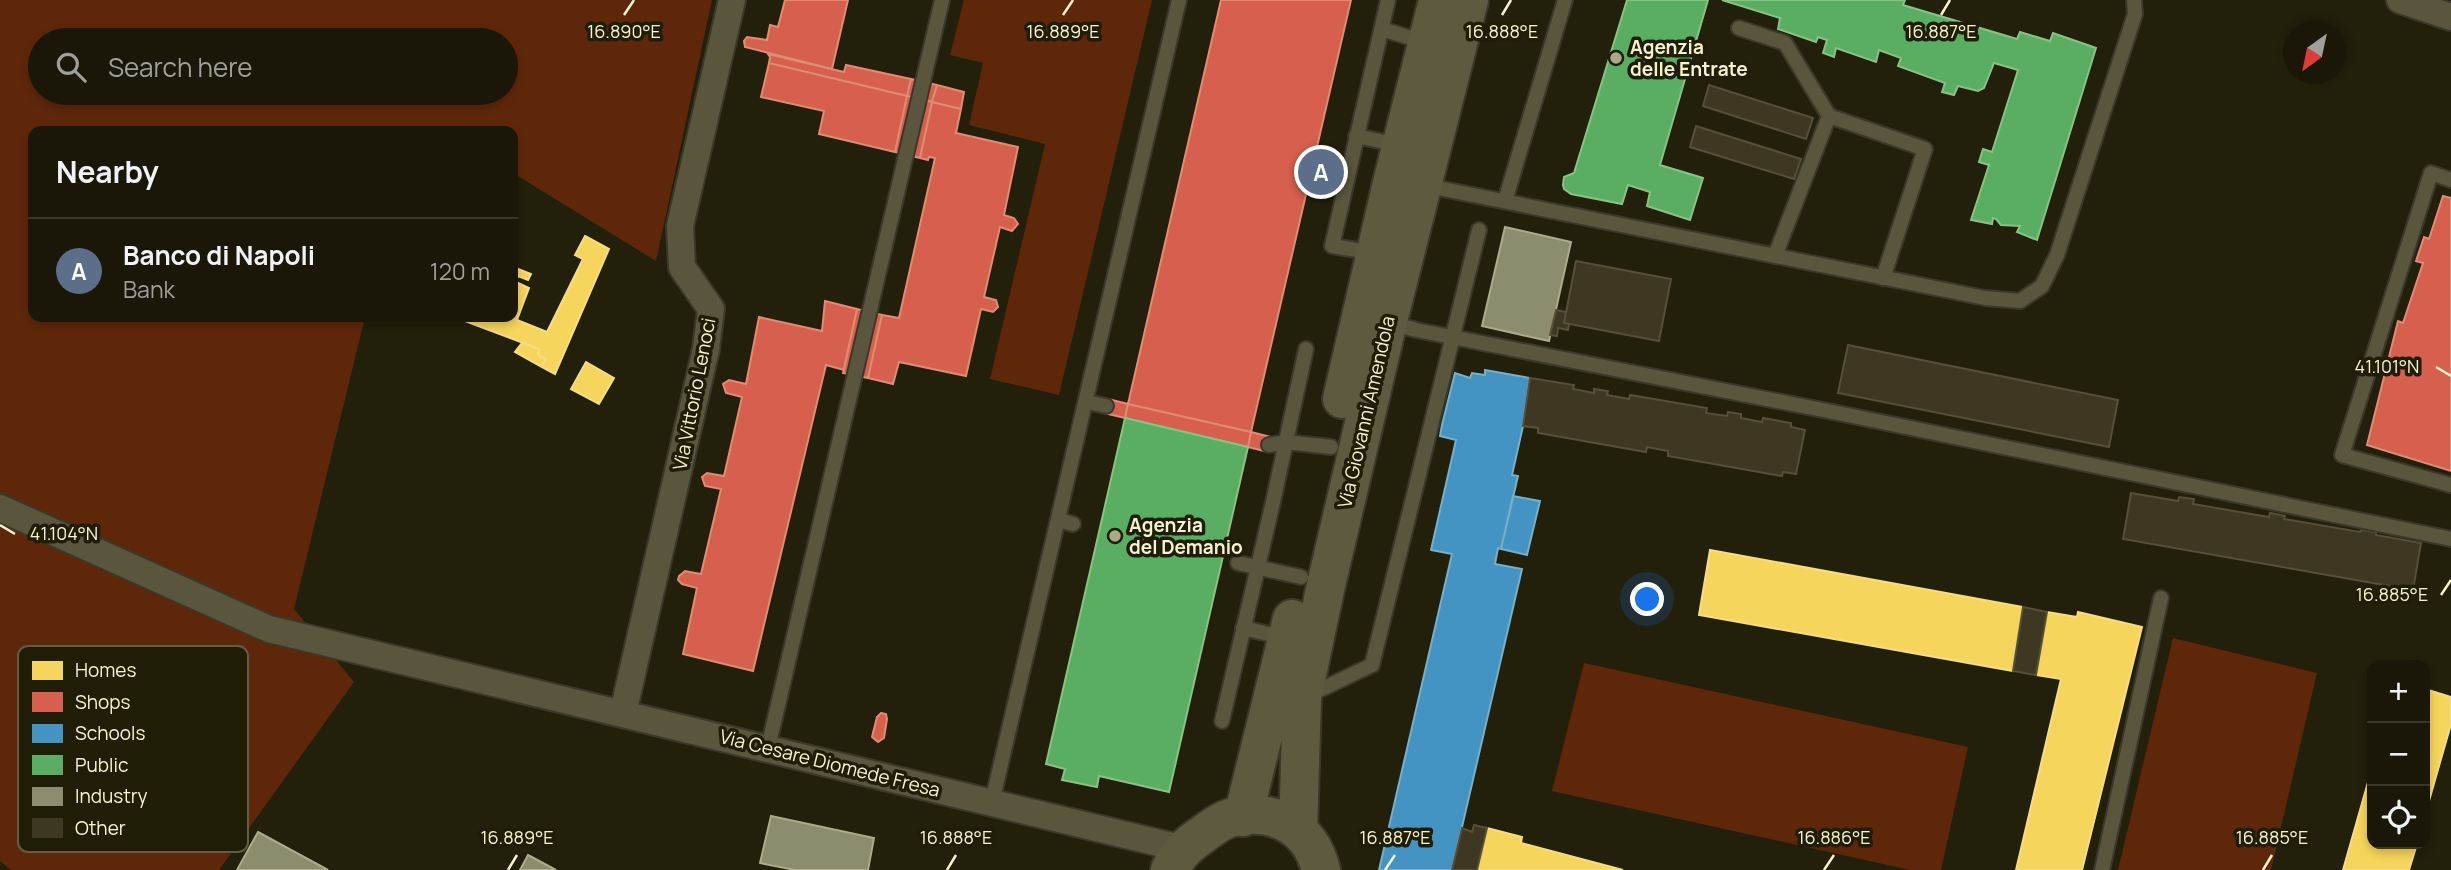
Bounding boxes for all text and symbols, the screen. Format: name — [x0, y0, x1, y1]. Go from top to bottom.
text: 16.890°E — [587, 19, 661, 43]
text: 16.889°E — [1026, 19, 1100, 43]
text: 16.888°E — [1466, 19, 1538, 43]
text: 16.887°E — [1905, 19, 1977, 43]
north arrow — [2283, 21, 2346, 84]
search box — [28, 28, 518, 105]
place label: Agenzia delle Entrate — [1630, 34, 1748, 82]
icon: search — [52, 48, 90, 86]
text: Search here — [108, 49, 253, 85]
marker: Agenzia delle Entrate — [1608, 50, 1624, 66]
pin: A — [1298, 146, 1344, 198]
text: Nearby — [56, 151, 159, 192]
text: Banco di Napoli — [123, 237, 315, 273]
text: A — [71, 255, 87, 287]
text: 120 m — [430, 255, 490, 287]
text: Bank — [123, 273, 175, 305]
street label: Via Giovanni Amendola — [1331, 313, 1401, 511]
street label: Via Vittorio Lenoci — [666, 316, 722, 472]
text: 41.101°N — [2355, 354, 2419, 378]
place label: Agenzia del Demanio — [1129, 512, 1243, 560]
text: 41.104°N — [30, 521, 98, 545]
marker: Agenzia del Demanio — [1107, 528, 1123, 544]
your location — [1630, 582, 1664, 616]
text: 16.885°E — [2356, 582, 2428, 606]
legend — [18, 646, 248, 852]
text: Homes — [75, 657, 136, 683]
map controls — [2367, 660, 2430, 849]
button: + — [2367, 660, 2430, 723]
text: Shops — [75, 689, 130, 715]
text: Schools — [75, 720, 145, 746]
street label: Via Cesare Diomede Fresa — [717, 723, 943, 803]
button: − — [2367, 723, 2430, 786]
text: Public — [75, 752, 128, 778]
text: Industry — [75, 783, 148, 809]
button: locate — [2367, 786, 2430, 849]
text: Other — [75, 815, 126, 841]
text: 16.889°E — [480, 825, 554, 849]
text: 16.888°E — [920, 825, 992, 849]
text: 16.887°E — [1359, 825, 1431, 849]
text: 16.886°E — [1797, 825, 1871, 849]
text: 16.885°E — [2236, 825, 2308, 849]

